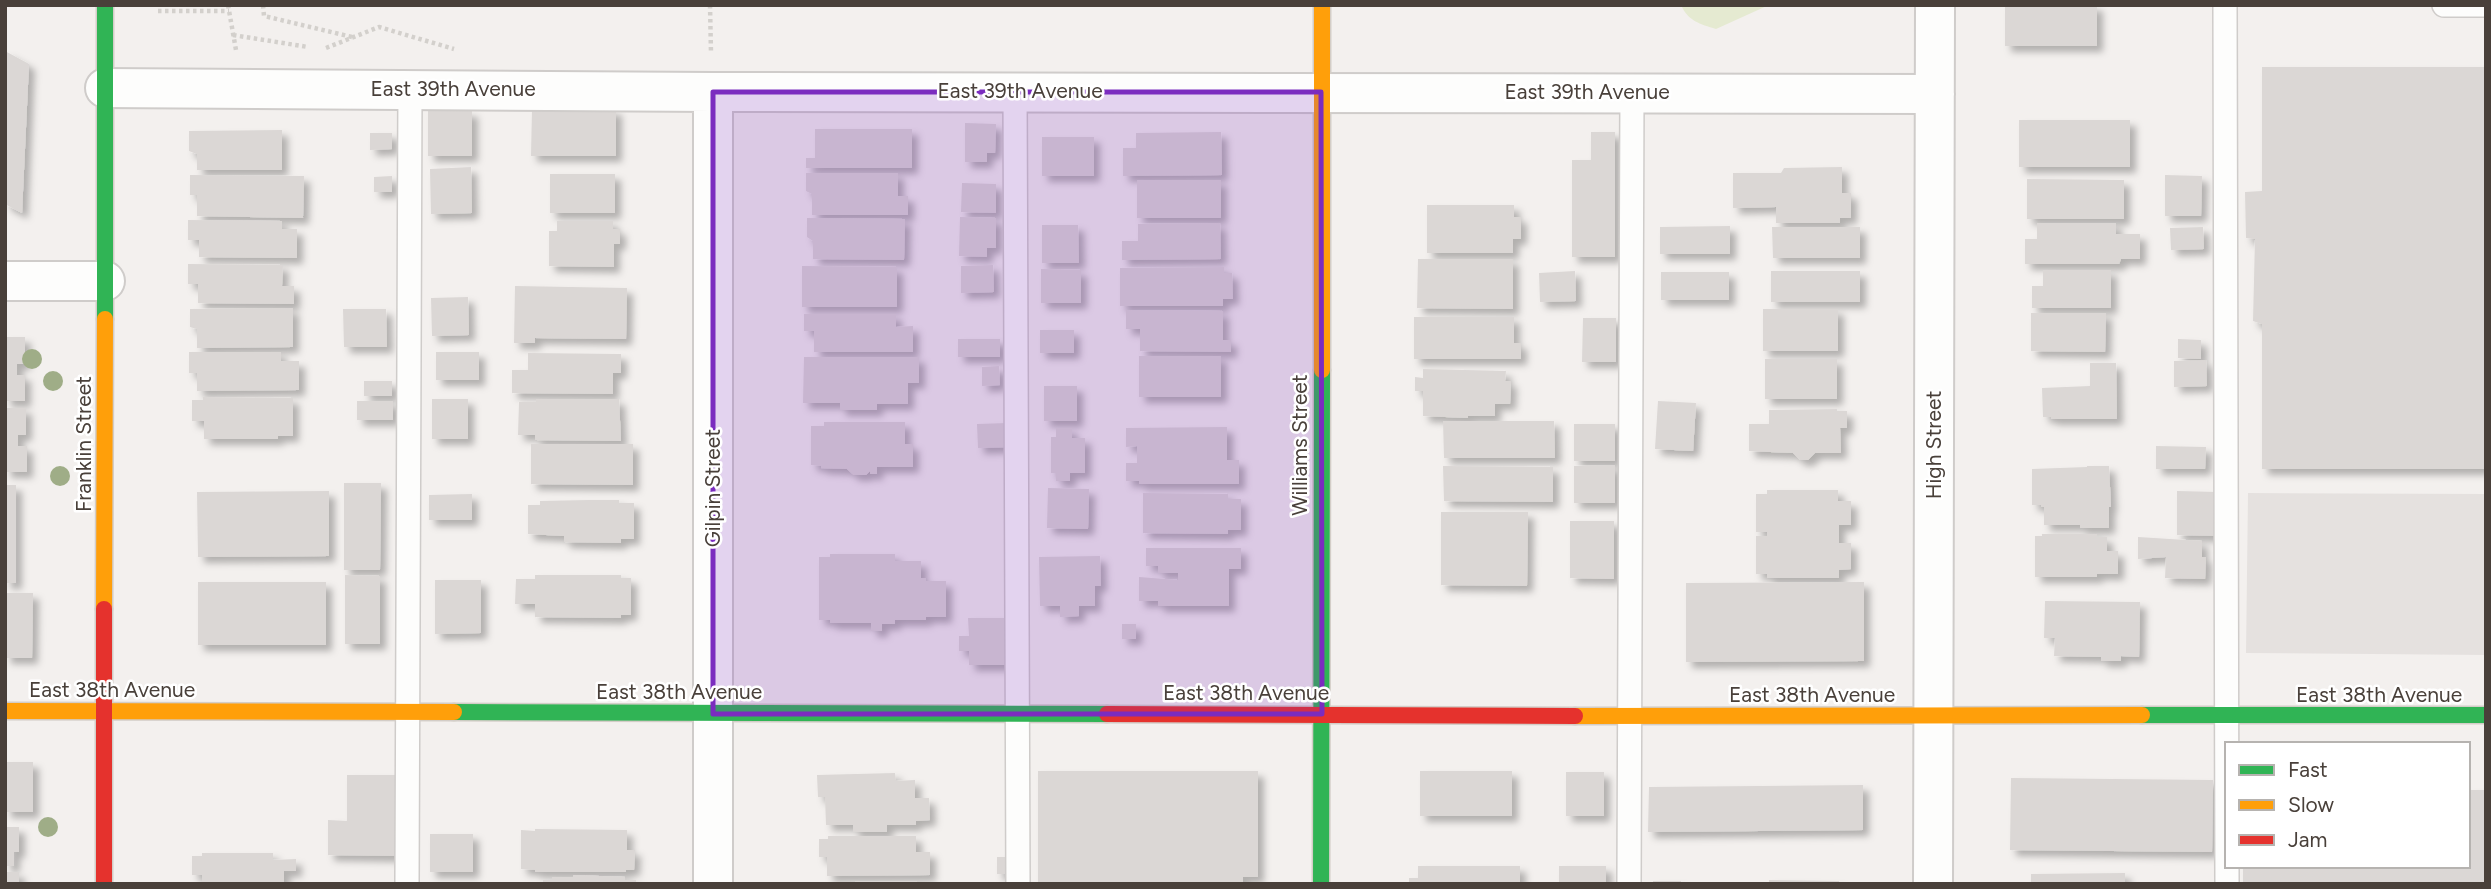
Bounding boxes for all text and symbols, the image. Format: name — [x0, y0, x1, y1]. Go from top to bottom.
street label: East 39th Avenue — [370, 76, 536, 101]
street label: East 39th Avenue — [937, 78, 1103, 103]
street label: East 39th Avenue — [1504, 79, 1670, 104]
street label: Williams Street — [1287, 374, 1312, 516]
street label: Franklin Street — [71, 376, 96, 512]
street label: High Street — [1921, 391, 1946, 499]
street label: Gilpin Street — [700, 429, 725, 547]
street label: East 38th Avenue — [29, 677, 195, 702]
street label: East 38th Avenue — [596, 679, 762, 704]
street label: East 38th Avenue — [1163, 680, 1329, 705]
street label: East 38th Avenue — [1729, 682, 1895, 707]
street label: East 38th Avenue — [2296, 682, 2462, 707]
legend — [2225, 742, 2470, 868]
text: Fast — [2288, 757, 2328, 782]
text: Slow — [2288, 792, 2334, 817]
text: Jam — [2288, 827, 2327, 852]

